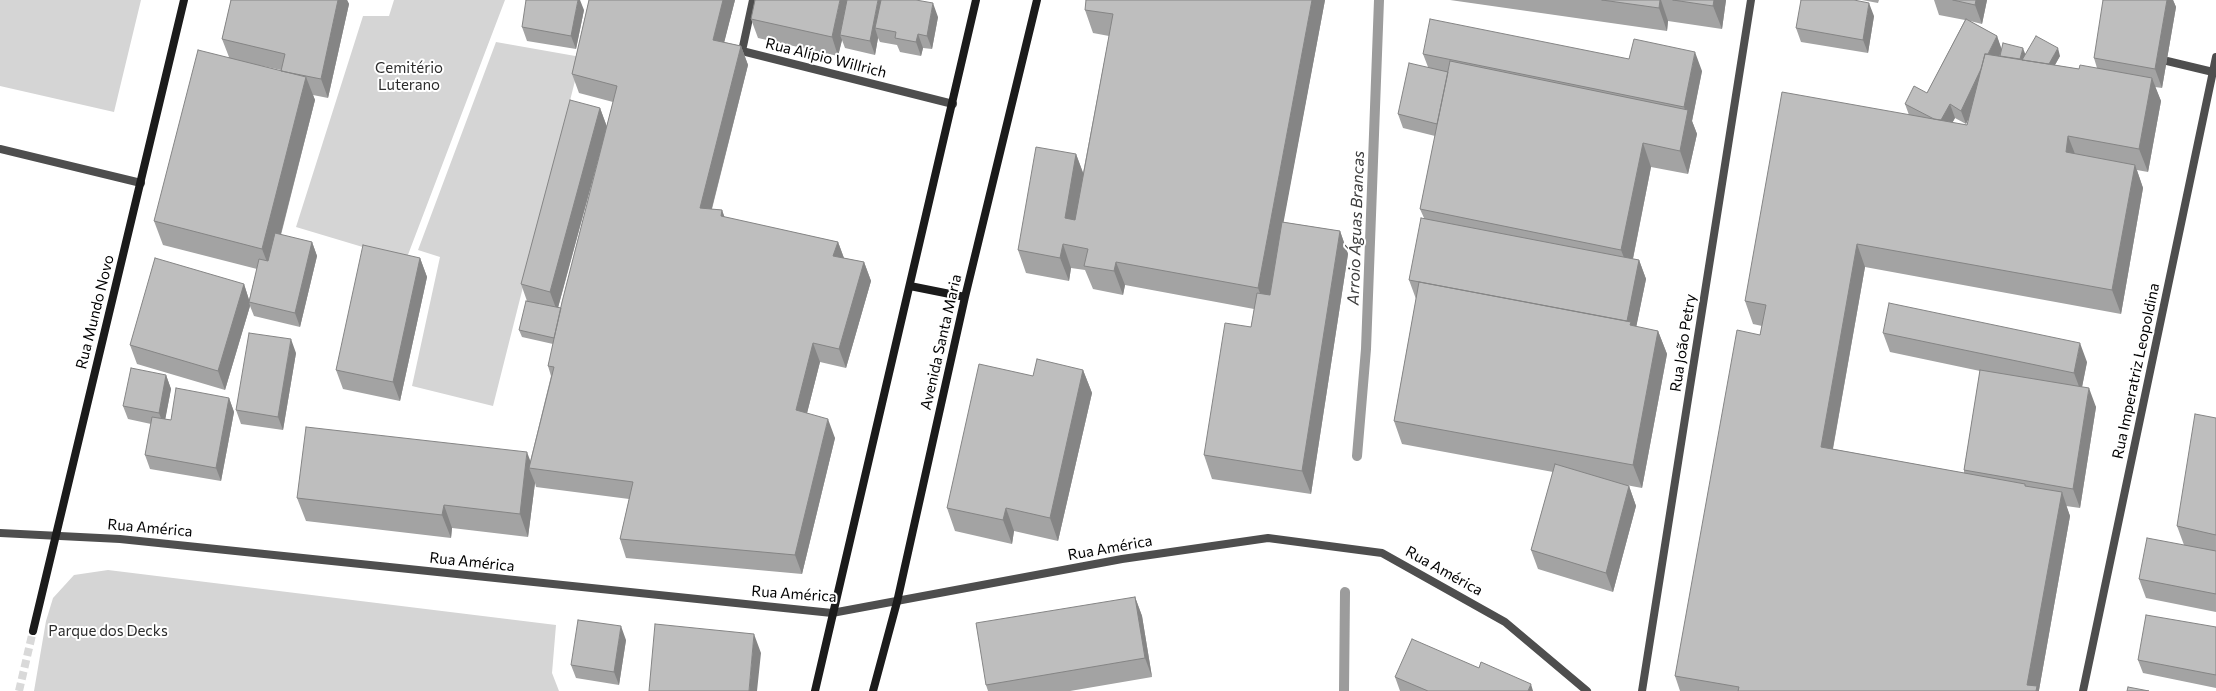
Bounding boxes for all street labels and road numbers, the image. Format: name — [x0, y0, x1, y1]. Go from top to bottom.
street label: Rua Alípio Willrich — [764, 34, 888, 82]
street label: Rua Mundo Novo — [72, 253, 118, 371]
street label: Avenida Santa Maria — [917, 272, 965, 412]
street label: Rua Imperatriz Leopoldina — [2109, 281, 2163, 461]
street label: Rua João Petry — [1666, 293, 1700, 393]
street label: Rua América — [107, 515, 193, 541]
street label: Rua América — [1066, 532, 1154, 564]
street label: Rua América — [1402, 542, 1486, 600]
street label: Rua América — [429, 549, 515, 575]
street label: Rua América — [751, 582, 837, 606]

